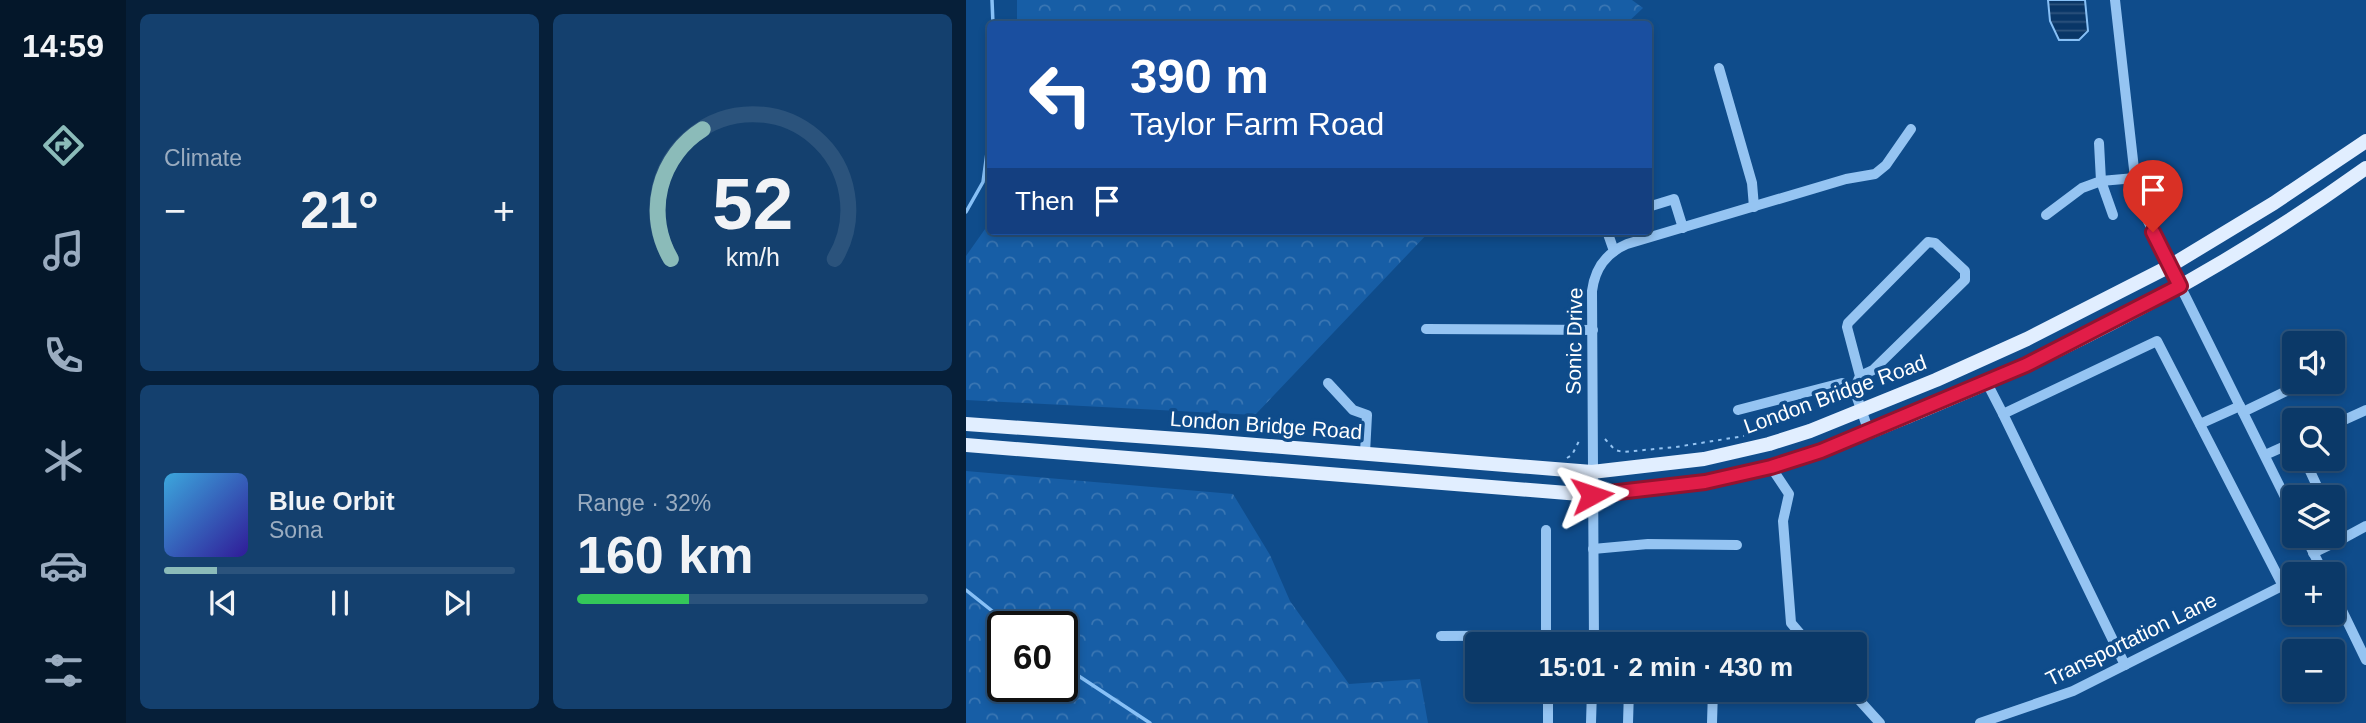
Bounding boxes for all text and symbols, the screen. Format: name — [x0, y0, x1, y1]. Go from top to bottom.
text: 14:59 — [22, 28, 104, 64]
icon: left — [1015, 49, 1106, 140]
text: 390 m — [1130, 49, 1269, 103]
text: Taylor Farm Road — [1130, 106, 1384, 142]
icon: directions — [39, 121, 88, 170]
text: Climate — [164, 145, 242, 171]
pin — [2123, 160, 2183, 232]
text: 52 — [712, 163, 793, 244]
icon: arrive — [2134, 171, 2172, 209]
text: 21° — [300, 181, 379, 239]
icon: arrive — [1088, 182, 1126, 220]
text: Then — [1015, 186, 1074, 216]
text: − — [164, 190, 186, 232]
text: + — [493, 190, 515, 232]
icon: music — [39, 226, 88, 275]
text: km/h — [725, 242, 780, 270]
street label: Sonic Drive — [1562, 287, 1586, 395]
icon: phone — [39, 331, 88, 380]
map controls — [2282, 331, 2345, 702]
button: sound — [2282, 331, 2345, 394]
street label: London Bridge Road — [1741, 350, 1929, 438]
street label: London Bridge Road — [1169, 407, 1363, 443]
button: search — [2282, 408, 2345, 471]
icon: climate — [39, 436, 88, 485]
position arrow — [1555, 458, 1629, 532]
button: layers — [2282, 485, 2345, 548]
text: Blue Orbit — [269, 486, 395, 516]
text: Range · 32% — [577, 490, 711, 516]
text: Sona — [269, 517, 323, 543]
text: 160 km — [577, 526, 753, 584]
icon: car — [39, 541, 88, 590]
button: + — [2282, 562, 2345, 625]
icon: previous — [204, 584, 242, 622]
icon: pause — [321, 584, 359, 622]
icon: next — [438, 584, 476, 622]
street label: Transportation Lane — [2042, 588, 2220, 690]
speed limit sign: 60 — [987, 611, 1078, 702]
button: − — [2282, 639, 2345, 702]
icon: filters — [39, 646, 88, 695]
text: 15:01 · 2 min · 430 m — [1539, 652, 1793, 682]

